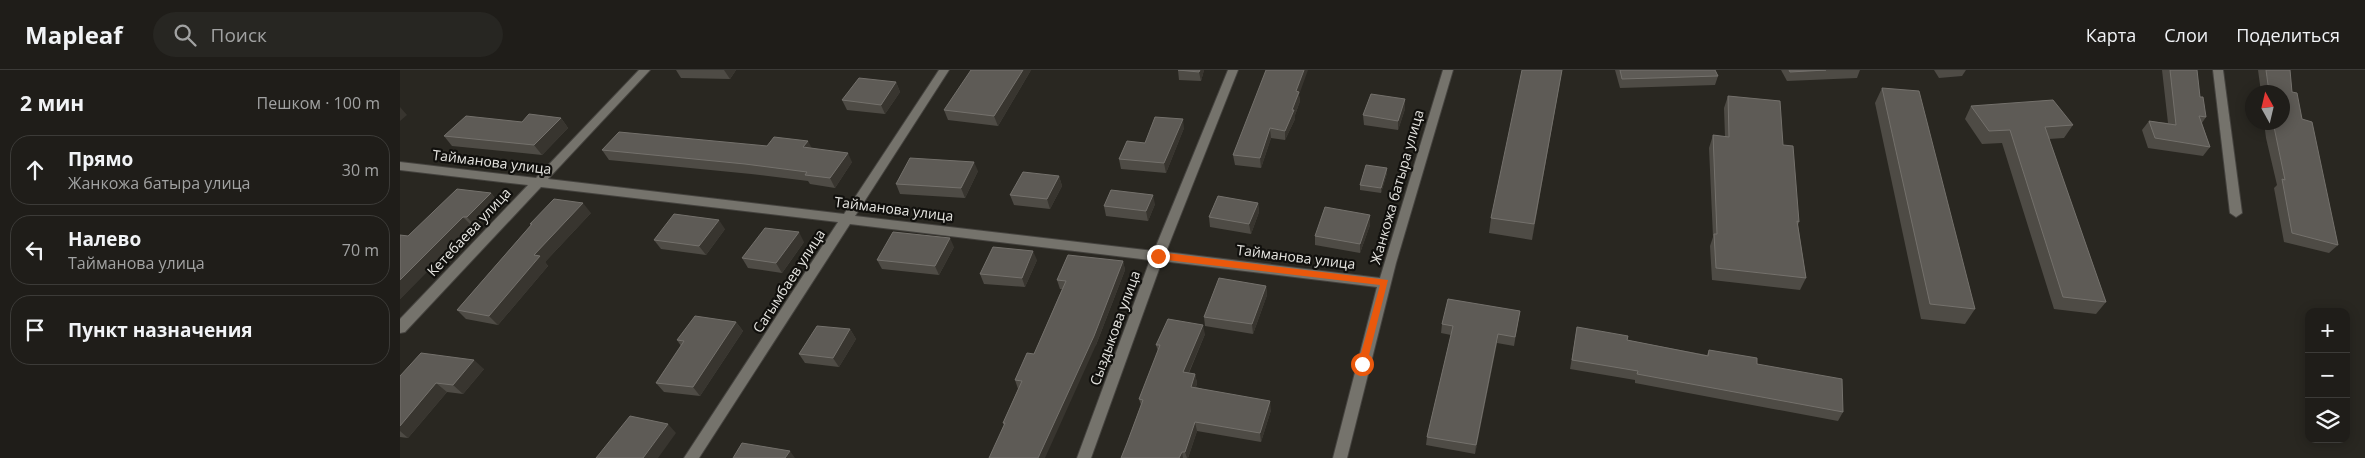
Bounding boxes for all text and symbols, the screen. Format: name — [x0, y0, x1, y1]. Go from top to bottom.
search box — [153, 12, 503, 57]
text: Mapleaf — [25, 18, 123, 51]
icon: search — [171, 21, 199, 49]
text: Поиск — [211, 22, 267, 48]
text: Карта — [2086, 23, 2136, 47]
text: Слои — [2164, 23, 2208, 47]
text: Поделиться — [2236, 23, 2340, 47]
north arrow — [2245, 85, 2290, 130]
text: 2 мин — [20, 89, 84, 117]
text: Пешком · 100 m — [257, 92, 380, 114]
street label: Жанкожа батыра улица — [1365, 107, 1428, 266]
street label: Тайманова улица — [432, 145, 553, 178]
text: Прямо — [68, 146, 133, 172]
icon: ahead — [21, 156, 49, 184]
text: 30 m — [342, 159, 379, 181]
text: Жанкожа батыра улица — [68, 172, 250, 194]
street label: Кетебаева улица — [423, 183, 515, 280]
street label: Тайманова улица — [834, 192, 955, 225]
street label: Сагымбаев улица — [748, 225, 829, 336]
text: Налево — [68, 226, 141, 252]
icon: left — [21, 236, 49, 264]
text: 70 m — [342, 239, 379, 261]
street label: Тайманова улица — [1236, 240, 1357, 273]
route end — [1147, 245, 1170, 268]
text: Тайманова улица — [68, 252, 205, 274]
street label: Сыздыкова улица — [1085, 268, 1144, 388]
map controls — [2305, 308, 2350, 443]
button: + — [2305, 308, 2350, 353]
icon: arrive — [21, 316, 49, 344]
text: Пункт назначения — [68, 317, 253, 343]
route start — [1351, 353, 1374, 376]
button: − — [2305, 353, 2350, 398]
button: layers — [2305, 398, 2350, 443]

